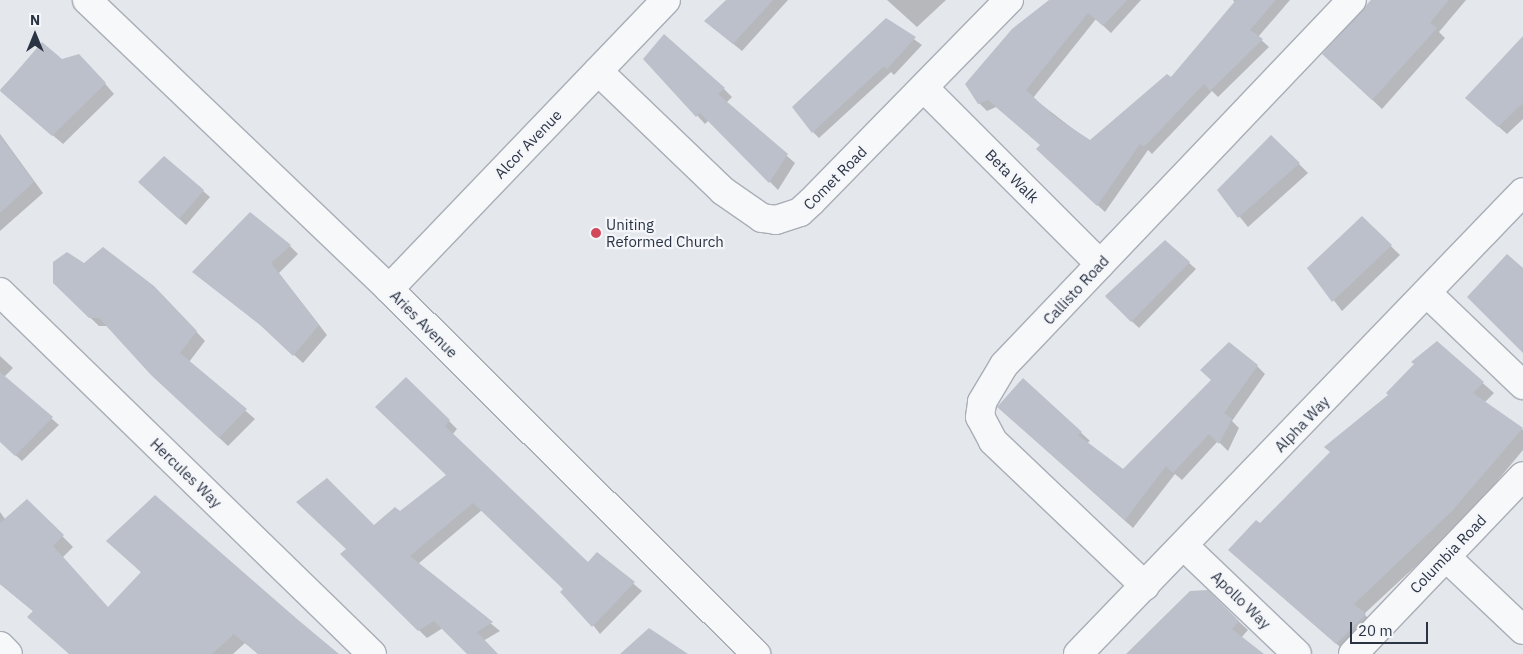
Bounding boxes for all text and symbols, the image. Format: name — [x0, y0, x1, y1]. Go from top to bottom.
north arrow — [10, 10, 60, 60]
text: N — [30, 11, 40, 29]
street label: Alcor Avenue — [491, 106, 565, 182]
street label: Comet Road — [800, 143, 870, 213]
street label: Beta Walk — [982, 146, 1042, 206]
place label: Uniting Reformed Church — [606, 215, 724, 250]
marker: Uniting Reformed Church — [590, 227, 602, 239]
street label: Callisto Road — [1039, 252, 1113, 328]
street label: Aries Avenue — [387, 287, 461, 361]
street label: Alpha Way — [1271, 392, 1333, 456]
street label: Hercules Way — [147, 435, 225, 511]
street label: Columbia Road — [1406, 511, 1490, 597]
street label: Apollo Way — [1208, 567, 1274, 633]
scale bar — [1353, 612, 1430, 644]
text: 20 m — [1358, 621, 1393, 640]

